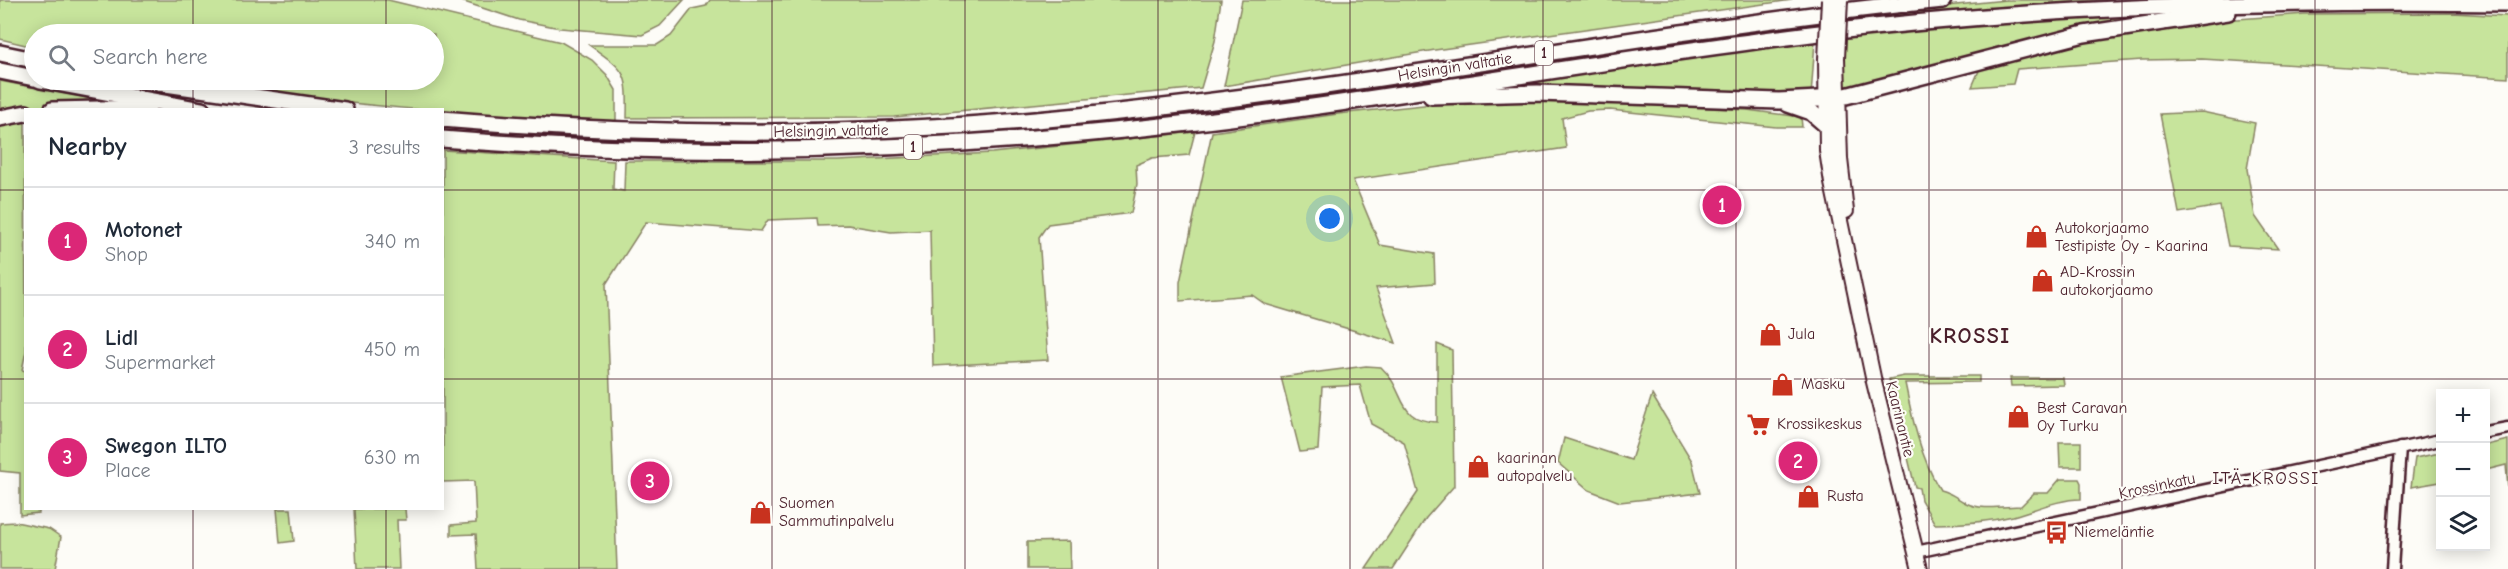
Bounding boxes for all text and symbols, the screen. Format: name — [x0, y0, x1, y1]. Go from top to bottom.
search box — [24, 24, 444, 90]
icon: search — [45, 41, 78, 74]
road number: 1 — [1535, 41, 1553, 65]
text: Search here — [93, 44, 208, 70]
street label: Helsingin valtatie — [1397, 49, 1513, 85]
street label: Helsingin valtatie — [773, 121, 889, 141]
text: Nearby — [48, 132, 127, 162]
road number: 1 — [904, 135, 922, 159]
text: 3 results — [349, 136, 420, 159]
pin: 1 — [1702, 182, 1742, 228]
your location — [1315, 204, 1344, 233]
text: Motonet — [105, 217, 182, 243]
place label: Autokorjaamo Testipiste Oy - Kaarina — [2055, 219, 2208, 255]
shop icon: Autokorjaamo Testipiste Oy - Kaarina — [2024, 224, 2050, 250]
text: 1 — [64, 230, 71, 253]
text: 340 m — [365, 230, 420, 253]
text: Shop — [105, 243, 148, 266]
place label: AD-Krossin autokorjaamo — [2060, 263, 2153, 299]
shop icon: AD-Krossin autokorjaamo — [2029, 268, 2055, 294]
shop icon: Jula — [1757, 321, 1783, 347]
district label: KROSSI — [1929, 323, 2011, 349]
text: Lidl — [105, 325, 138, 351]
place label: Jula — [1788, 325, 1815, 343]
text: 2 — [63, 338, 72, 361]
text: 450 m — [364, 338, 420, 361]
text: Supermarket — [105, 351, 215, 374]
shop icon: Masku — [1770, 371, 1796, 397]
place label: Masku — [1801, 375, 1845, 393]
street label: Kaarinantie — [1882, 379, 1918, 459]
map controls — [2436, 389, 2490, 551]
button: + — [2436, 389, 2490, 443]
place label: Best Caravan Oy Turku — [2037, 399, 2127, 435]
shop icon: Best Caravan Oy Turku — [2006, 404, 2032, 430]
supermarket icon: Krossikeskus — [1746, 411, 1772, 437]
place label: Krossikeskus — [1777, 415, 1862, 433]
text: Swegon ILTO — [105, 433, 227, 459]
pin: 2 — [1778, 438, 1818, 484]
button: − — [2436, 443, 2490, 497]
text: 3 — [63, 446, 72, 469]
text: 630 m — [364, 446, 420, 469]
place label: kaarinan autopalvelu — [1497, 449, 1572, 485]
shop icon: kaarinan autopalvelu — [1466, 454, 1492, 480]
pin: 3 — [630, 458, 670, 504]
text: Place — [105, 459, 151, 482]
district label: ITÄ-KROSSI — [2212, 468, 2320, 489]
street label: Krossinkatu — [2117, 469, 2197, 503]
shop icon: Rusta — [1796, 483, 1822, 509]
place label: Rusta — [1827, 487, 1864, 505]
place label: Suomen Sammutinpalvelu — [779, 494, 894, 530]
button: layers — [2436, 497, 2490, 551]
shop icon: Suomen Sammutinpalvelu — [748, 499, 774, 525]
bus stop icon: Niemeläntie — [2043, 519, 2069, 545]
place label: Niemeläntie — [2074, 523, 2154, 541]

